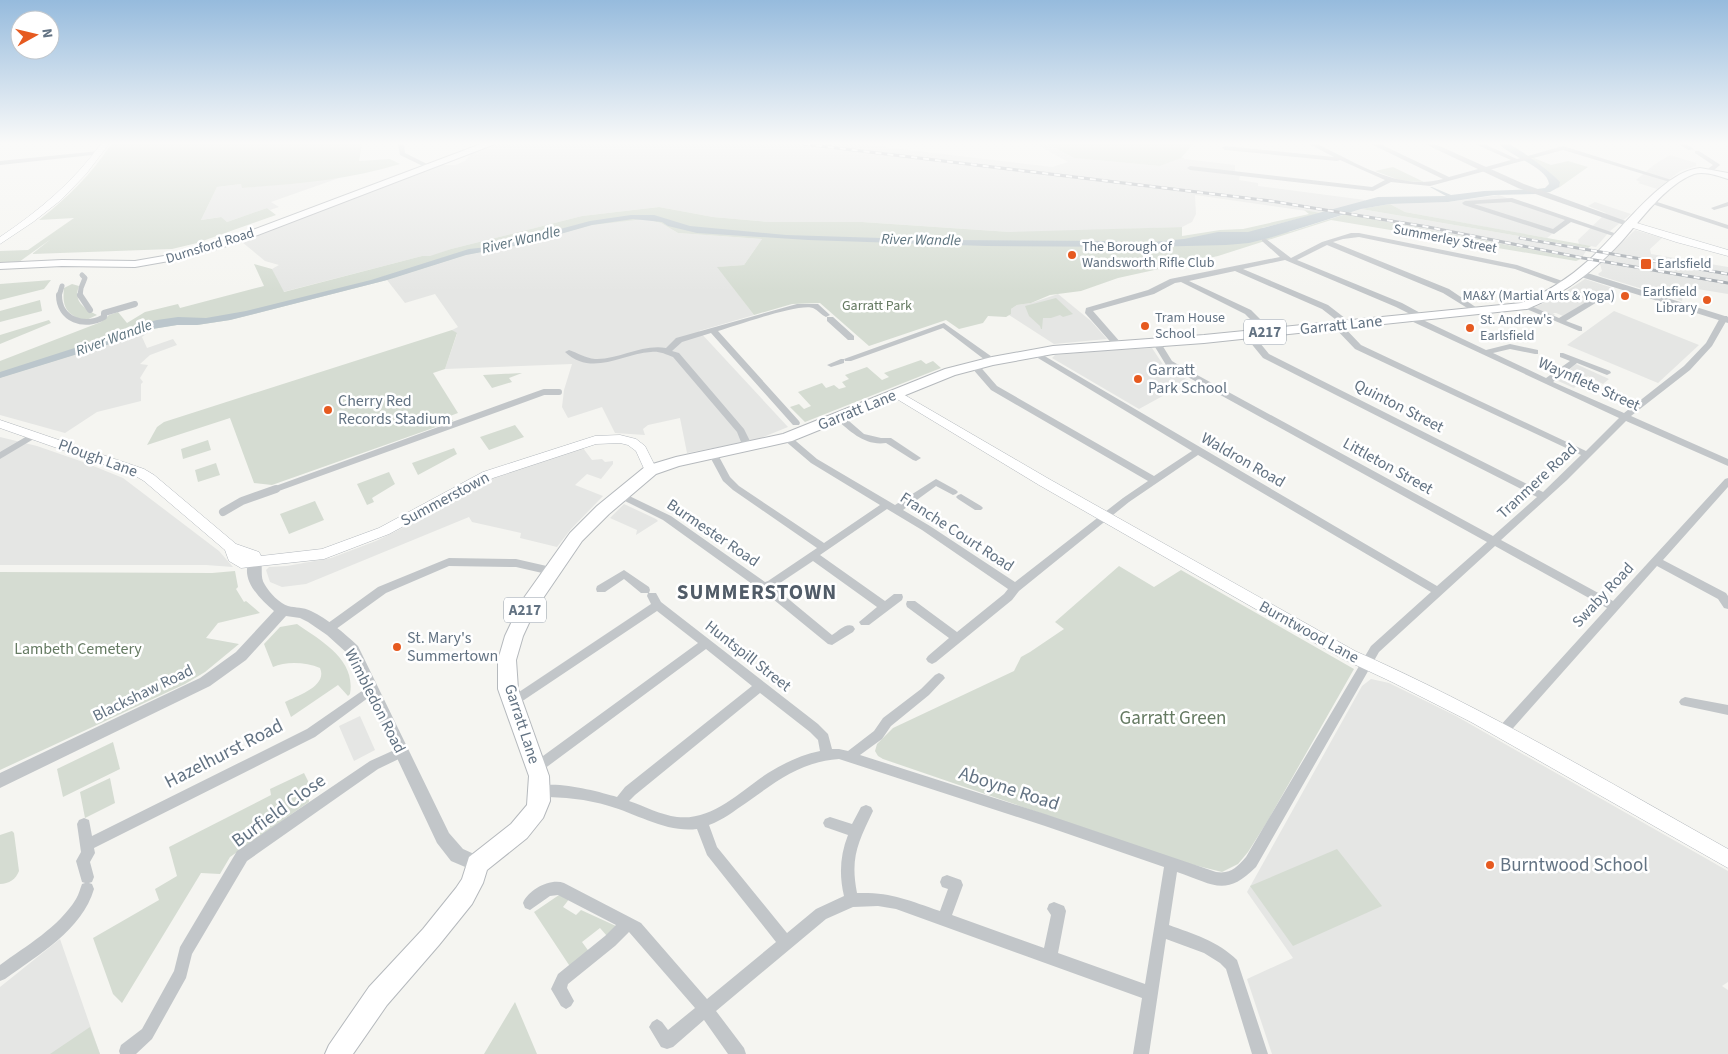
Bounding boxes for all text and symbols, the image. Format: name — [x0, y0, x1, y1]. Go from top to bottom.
north arrow — [10, 10, 60, 60]
text: N — [36, 27, 57, 39]
street label: Summerley Street — [1392, 219, 1499, 259]
water label: River Wandle — [480, 221, 562, 259]
street label: Durnsford Road — [163, 223, 257, 269]
water label: River Wandle — [881, 229, 961, 251]
place label: The Borough of Wandsworth Rifle Club — [1082, 237, 1215, 273]
marker: The Borough of Wandsworth Rifle Club — [1066, 249, 1078, 261]
place label: Earlsfield — [1657, 254, 1712, 274]
marker: Earlsfield — [1639, 257, 1653, 271]
place label: Earlsfield Library — [1642, 282, 1697, 318]
place label: MA&Y (Martial Arts & Yoga) — [1462, 286, 1615, 306]
marker: MA&Y (Martial Arts & Yoga) — [1619, 290, 1631, 302]
marker: Earlsfield Library — [1701, 294, 1713, 306]
park label: Garratt Park — [842, 296, 912, 316]
place label: Tram House School — [1155, 308, 1225, 344]
street label: Garratt Lane — [1299, 310, 1383, 340]
place label: St. Andrew's Earlsfield — [1480, 310, 1552, 346]
water label: River Wandle — [73, 314, 155, 362]
marker: Tram House School — [1139, 320, 1151, 332]
road number: A217 — [1244, 320, 1286, 344]
marker: St. Andrew's Earlsfield — [1464, 322, 1476, 334]
street label: Waynflete Street — [1534, 352, 1644, 417]
place label: Garratt Park School — [1148, 359, 1227, 399]
marker: Garratt Park School — [1132, 373, 1144, 385]
street label: Quinton Street — [1350, 374, 1448, 438]
street label: Garratt Lane — [815, 384, 900, 436]
place label: Cherry Red Records Stadium — [338, 390, 451, 430]
marker: Cherry Red Records Stadium — [322, 404, 334, 416]
street label: Waldron Road — [1197, 427, 1289, 493]
street label: Littleton Street — [1339, 432, 1438, 500]
street label: Plough Lane — [55, 433, 141, 483]
street label: Tranmere Road — [1492, 438, 1582, 524]
street label: Summerstown — [397, 466, 493, 532]
street label: Franche Court Road — [896, 487, 1018, 577]
street label: Burmester Road — [662, 494, 764, 572]
street label: Swaby Road — [1567, 558, 1639, 632]
district label: SUMMERSTOWN — [677, 577, 837, 607]
street label: Burntwood Lane — [1255, 595, 1363, 669]
road number: A217 — [504, 598, 546, 622]
street label: Huntspill Street — [700, 615, 796, 697]
place label: St. Mary's Summertown — [407, 627, 498, 667]
park label: Lambeth Cemetery — [14, 638, 142, 660]
marker: St. Mary's Summertown — [391, 641, 403, 653]
street label: Wimbledon Road — [339, 645, 411, 757]
street label: Blackshaw Road — [89, 659, 197, 727]
street label: Garratt Lane — [499, 681, 545, 767]
park label: Garratt Green — [1120, 705, 1226, 732]
street label: Hazelhurst Road — [160, 712, 288, 796]
street label: Aboyne Road — [955, 760, 1063, 818]
street label: Burfield Close — [226, 768, 332, 854]
place label: Burntwood School — [1500, 852, 1648, 879]
marker: Burntwood School — [1484, 859, 1496, 871]

